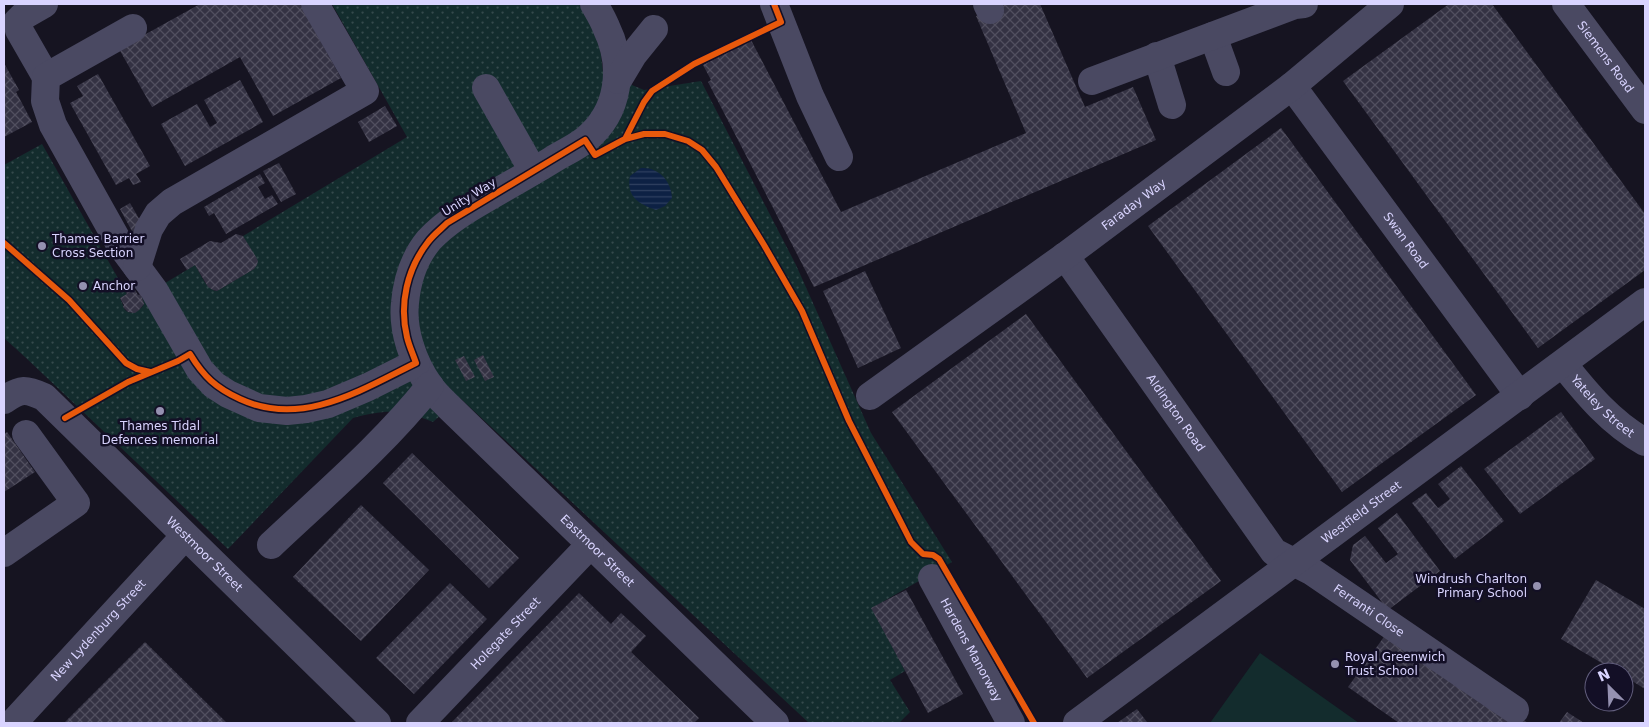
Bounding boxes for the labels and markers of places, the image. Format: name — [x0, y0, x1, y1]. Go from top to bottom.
place label: Thames Barrier Cross Section — [51, 232, 144, 260]
marker: Thames Barrier Cross Section — [36, 240, 48, 252]
place label: Anchor — [93, 279, 135, 293]
marker: Anchor — [77, 280, 89, 292]
marker: Thames Tidal Defences memorial — [154, 405, 166, 417]
place label: Thames Tidal Defences memorial — [102, 419, 218, 447]
place label: Windrush Charlton Primary School — [1415, 572, 1527, 600]
marker: Windrush Charlton Primary School — [1531, 580, 1543, 592]
place label: Royal Greenwich Trust School — [1344, 650, 1445, 678]
marker: Royal Greenwich Trust School — [1329, 658, 1341, 670]

